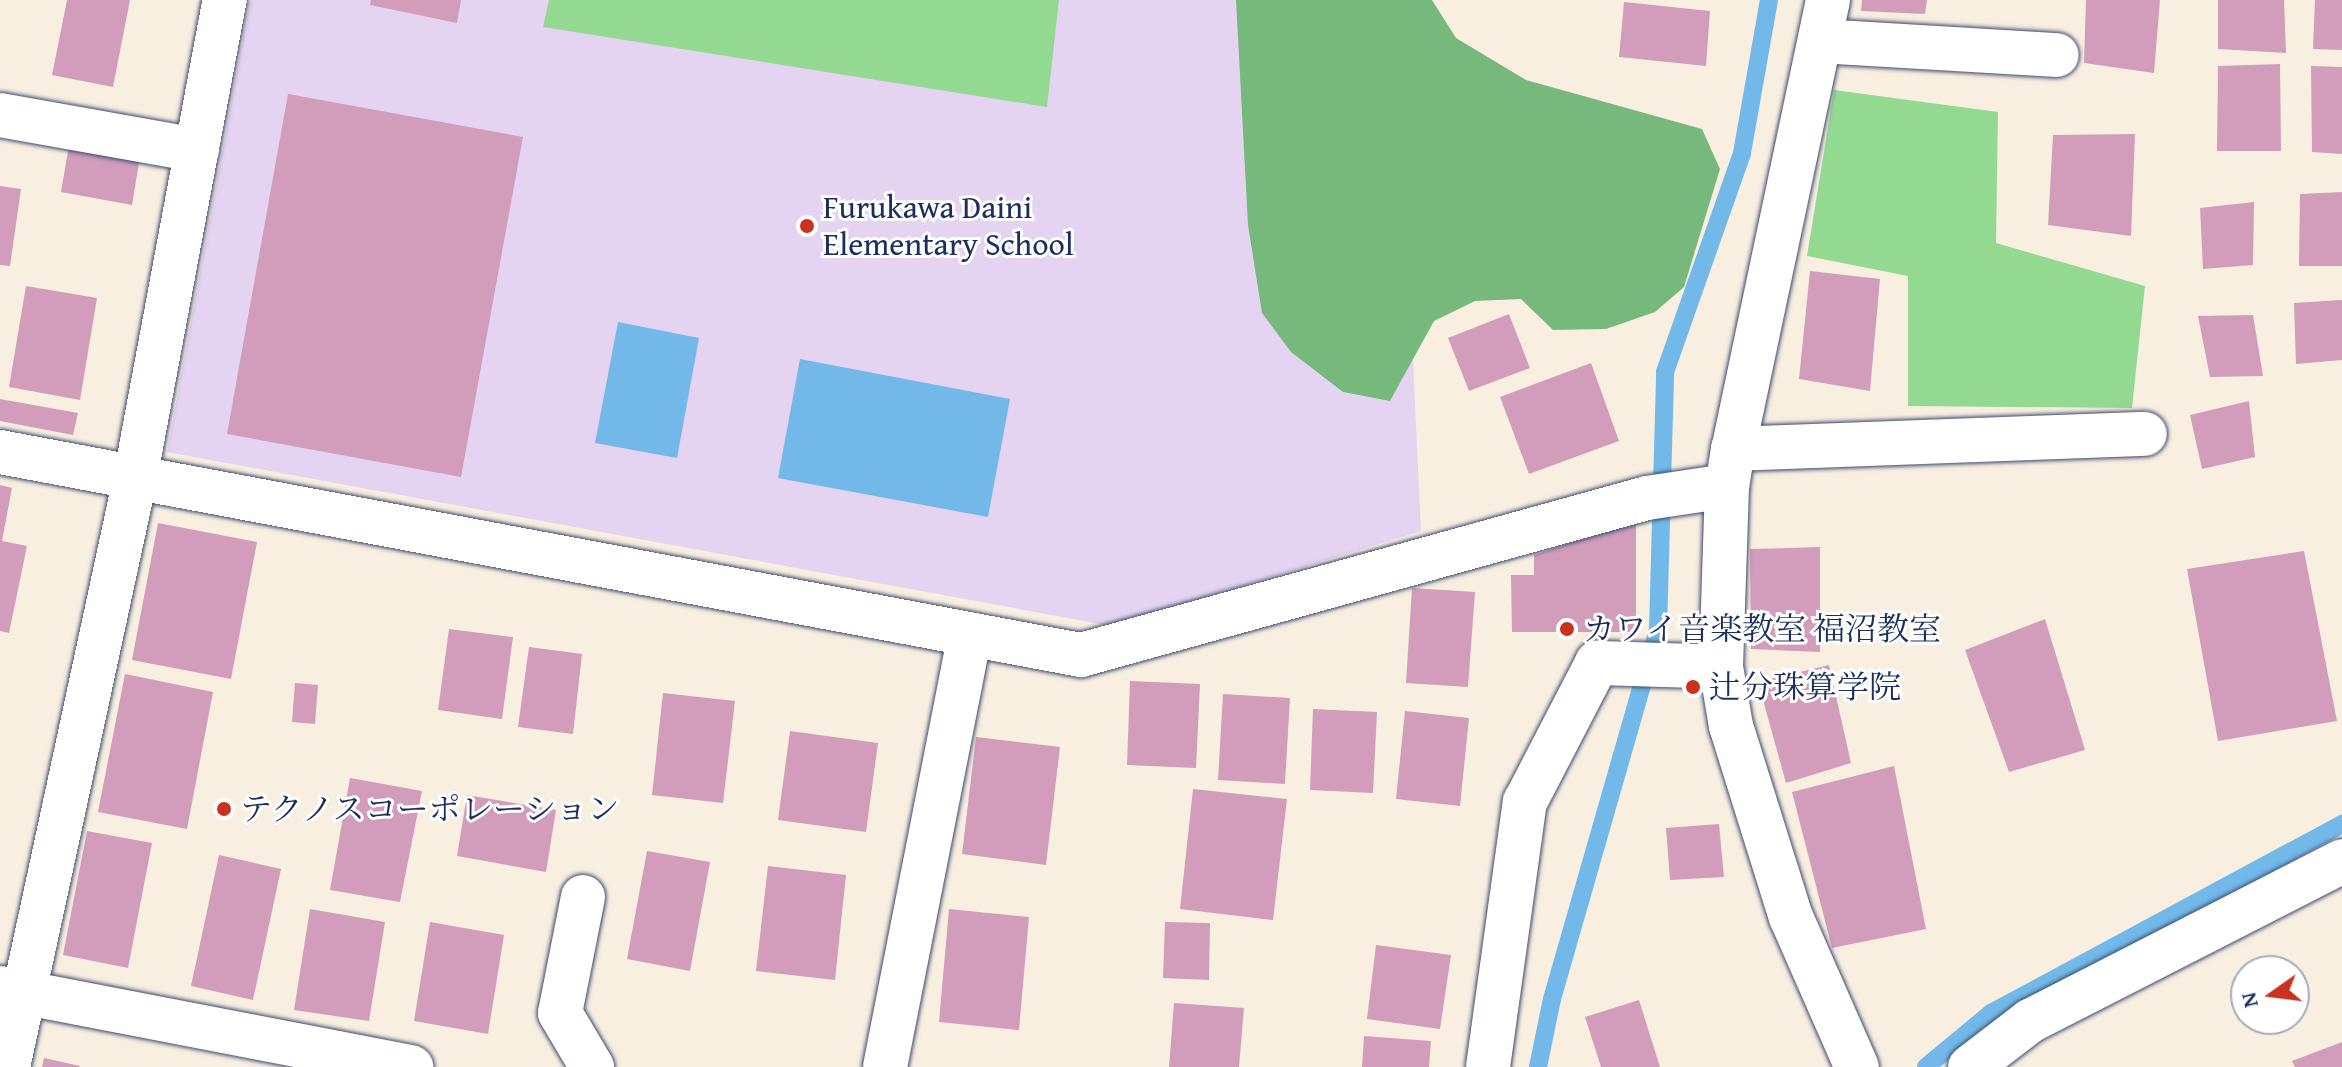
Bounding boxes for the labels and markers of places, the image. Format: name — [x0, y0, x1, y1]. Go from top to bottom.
place label: Furukawa Daini Elementary School — [823, 189, 1074, 264]
marker: Furukawa Daini Elementary School — [798, 217, 816, 235]
place label: カワイ音楽教室 福沼教室 — [1583, 610, 1942, 648]
marker: カワイ音楽教室 福沼教室 — [1558, 620, 1576, 638]
place label: 辻分珠算学院 — [1709, 668, 1901, 706]
marker: 辻分珠算学院 — [1684, 678, 1702, 696]
place label: テクノスコーポレーション — [240, 790, 624, 828]
marker: テクノスコーポレーション — [215, 800, 233, 818]

